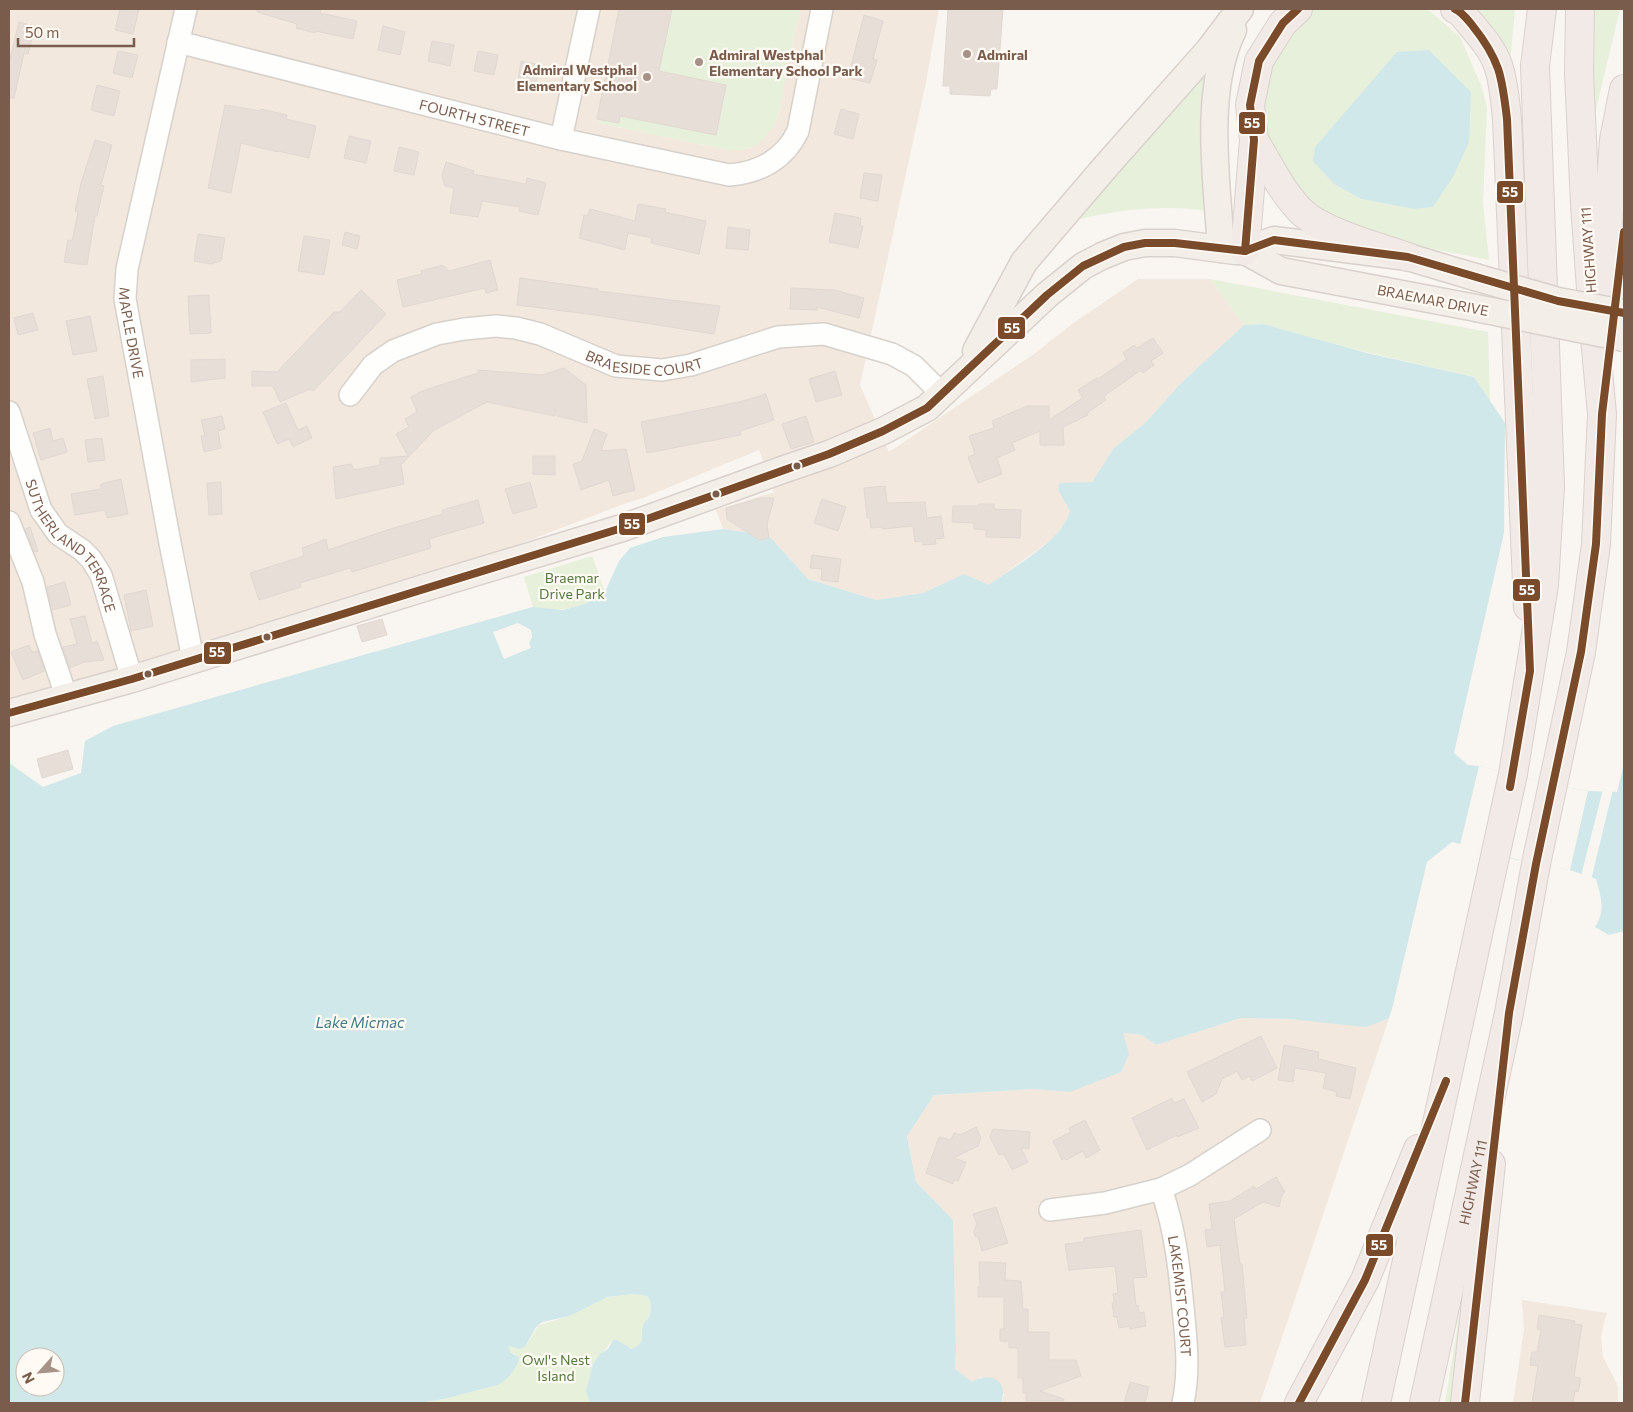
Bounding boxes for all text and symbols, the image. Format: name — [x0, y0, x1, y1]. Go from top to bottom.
scale bar — [18, 15, 134, 47]
text: 50 m — [25, 23, 59, 41]
place label: Admiral Westphal Elementary School Park — [709, 46, 862, 79]
place label: Admiral — [977, 46, 1028, 63]
marker: Admiral — [961, 48, 973, 60]
marker: Admiral Westphal Elementary School Park — [693, 56, 705, 68]
place label: Admiral Westphal Elementary School — [517, 61, 637, 94]
marker: Admiral Westphal Elementary School — [641, 71, 653, 83]
street label: FOURTH STREET — [418, 95, 532, 139]
line badge: 55 — [1238, 111, 1266, 135]
text: 55 — [1244, 114, 1260, 131]
line badge: 55 — [1496, 180, 1524, 204]
text: 55 — [1502, 183, 1518, 200]
street label: HIGHWAY 111 — [1576, 206, 1600, 294]
street label: BRAEMAR DRIVE — [1376, 281, 1490, 319]
street label: MAPLE DRIVE — [116, 287, 148, 380]
line badge: 55 — [997, 316, 1026, 340]
text: 55 — [1004, 319, 1020, 336]
street label: BRAESIDE COURT — [583, 346, 705, 379]
unlabelled marker — [792, 461, 802, 471]
street label: SUTHERLAND TERRACE — [23, 477, 120, 614]
unlabelled marker — [711, 489, 721, 499]
line badge: 55 — [618, 512, 646, 536]
text: 55 — [624, 515, 640, 532]
park label: Braemar Drive Park — [539, 569, 605, 602]
line badge: 55 — [1512, 578, 1541, 602]
text: 55 — [1519, 581, 1535, 598]
unlabelled marker — [262, 632, 272, 642]
line badge: 55 — [203, 641, 232, 665]
text: 55 — [209, 643, 225, 660]
unlabelled marker — [143, 669, 153, 679]
water label: Lake Micmac — [316, 1013, 405, 1031]
street label: HIGHWAY 111 — [1455, 1138, 1490, 1226]
line badge: 55 — [1365, 1233, 1394, 1257]
street label: LAKEMIST COURT — [1165, 1234, 1195, 1357]
text: 55 — [1371, 1236, 1387, 1253]
north arrow — [15, 1347, 65, 1397]
park label: Owl's Nest Island — [522, 1351, 590, 1384]
text: N — [18, 1370, 38, 1387]

